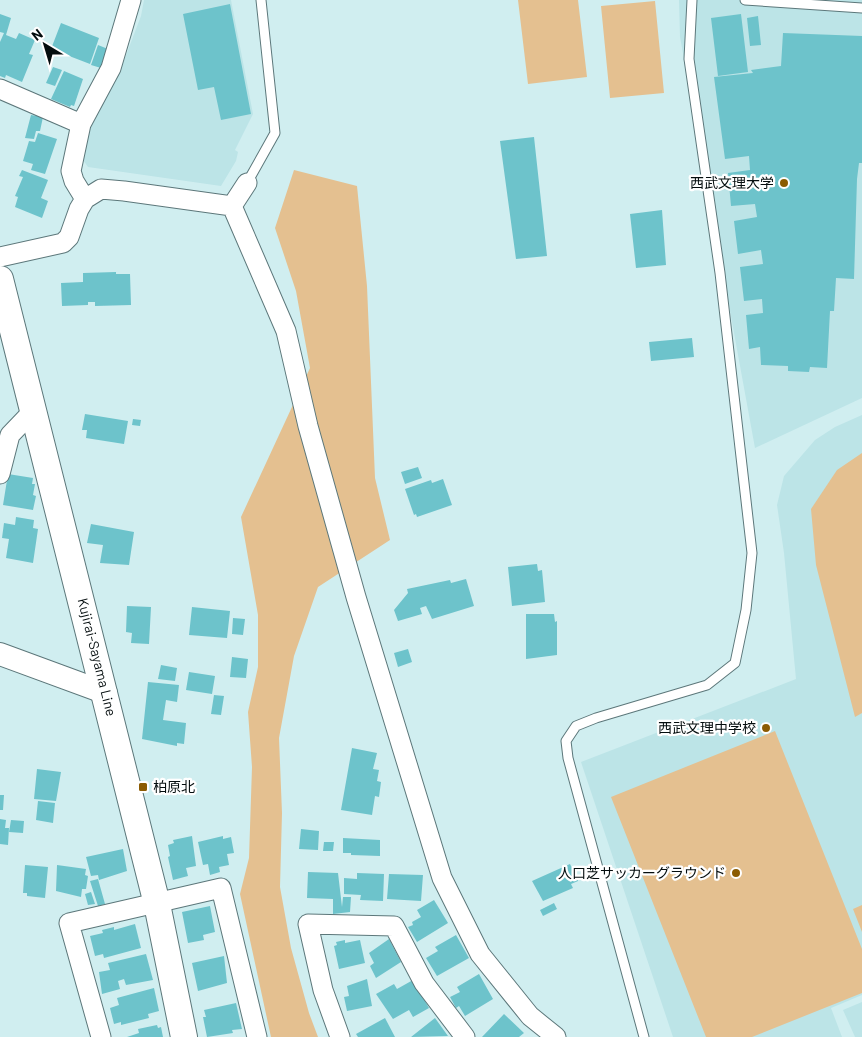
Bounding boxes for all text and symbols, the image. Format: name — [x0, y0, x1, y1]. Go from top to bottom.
north arrow — [20, 20, 70, 70]
text: N — [28, 25, 46, 44]
place label: 西武文理大学 — [690, 174, 774, 191]
marker: 西武文理大学 — [778, 177, 790, 189]
street label: Kujirai-Sayama Line — [75, 596, 120, 718]
place label: 西武文理中学校 — [658, 719, 756, 736]
marker: 西武文理中学校 — [760, 722, 772, 734]
place label: 柏原北 — [153, 778, 195, 795]
marker: 柏原北 — [137, 781, 149, 793]
place label: 人口芝サッカーグラウンド — [558, 864, 726, 881]
marker: 人口芝サッカーグラウンド — [730, 867, 742, 879]

